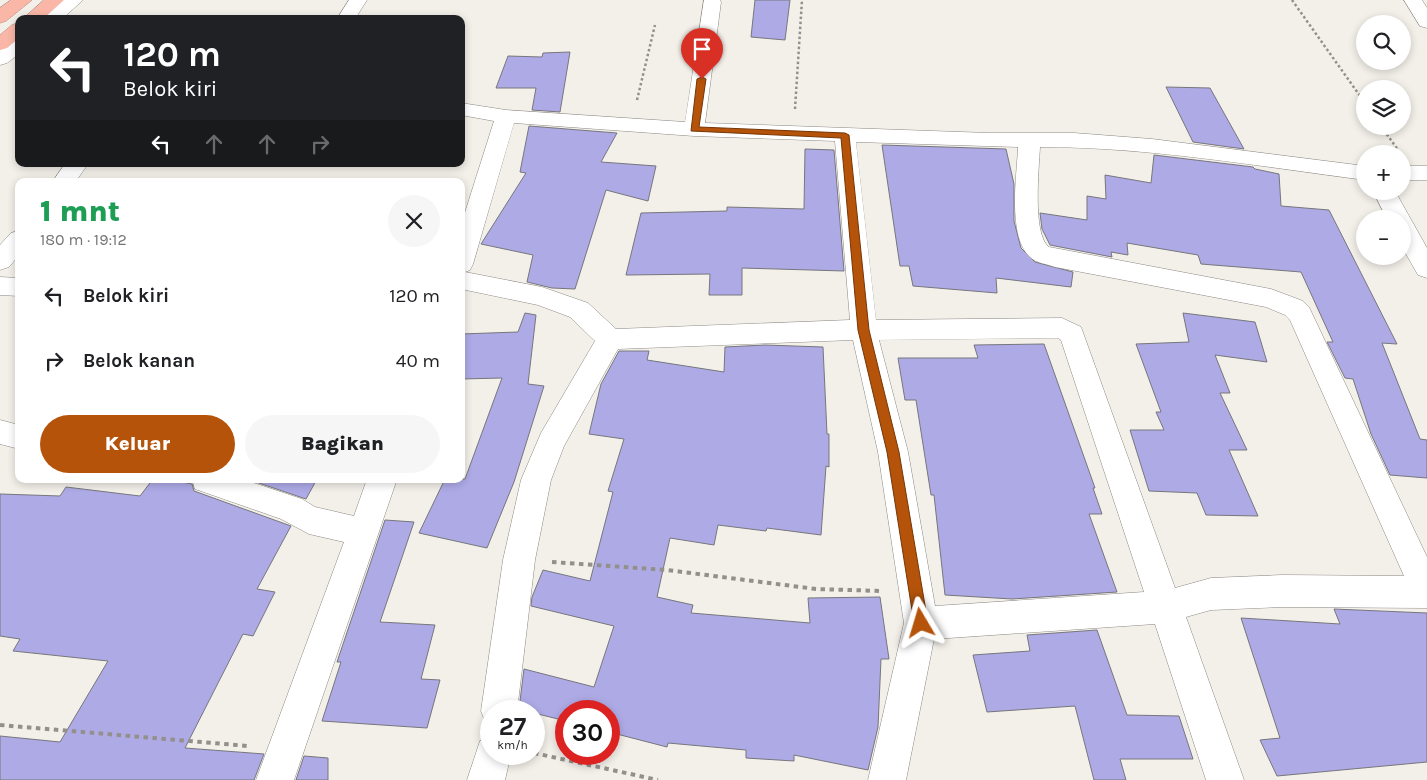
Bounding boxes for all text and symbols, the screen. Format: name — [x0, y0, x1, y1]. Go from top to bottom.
map controls — [1356, 15, 1411, 265]
button: search — [1356, 15, 1411, 70]
pin — [681, 28, 723, 79]
text: 120 m — [123, 34, 221, 75]
icon: left — [40, 35, 105, 100]
icon: arrive — [688, 35, 716, 63]
text: Belok kiri — [123, 76, 217, 102]
button: layers — [1356, 80, 1411, 135]
icon: left — [147, 130, 175, 158]
icon: ahead — [200, 130, 228, 158]
icon: ahead — [253, 130, 281, 158]
icon: right — [306, 130, 334, 158]
button: + — [1356, 145, 1411, 200]
text: 1 mnt — [40, 193, 120, 229]
button: close — [388, 195, 440, 247]
button: − — [1356, 210, 1411, 265]
text: 180 m · 19:12 — [40, 230, 127, 249]
icon: left — [40, 282, 68, 310]
text: Belok kiri — [83, 285, 169, 307]
text: 120 m — [389, 285, 440, 307]
icon: right — [40, 347, 68, 375]
text: Belok kanan — [83, 350, 195, 372]
text: 40 m — [396, 350, 440, 372]
button: Keluar — [40, 415, 235, 473]
button: Bagikan — [245, 415, 440, 473]
position arrow — [894, 596, 946, 648]
speed limit sign: 30 — [555, 700, 620, 765]
text: 27 — [499, 712, 526, 741]
text: km/h — [497, 738, 528, 752]

